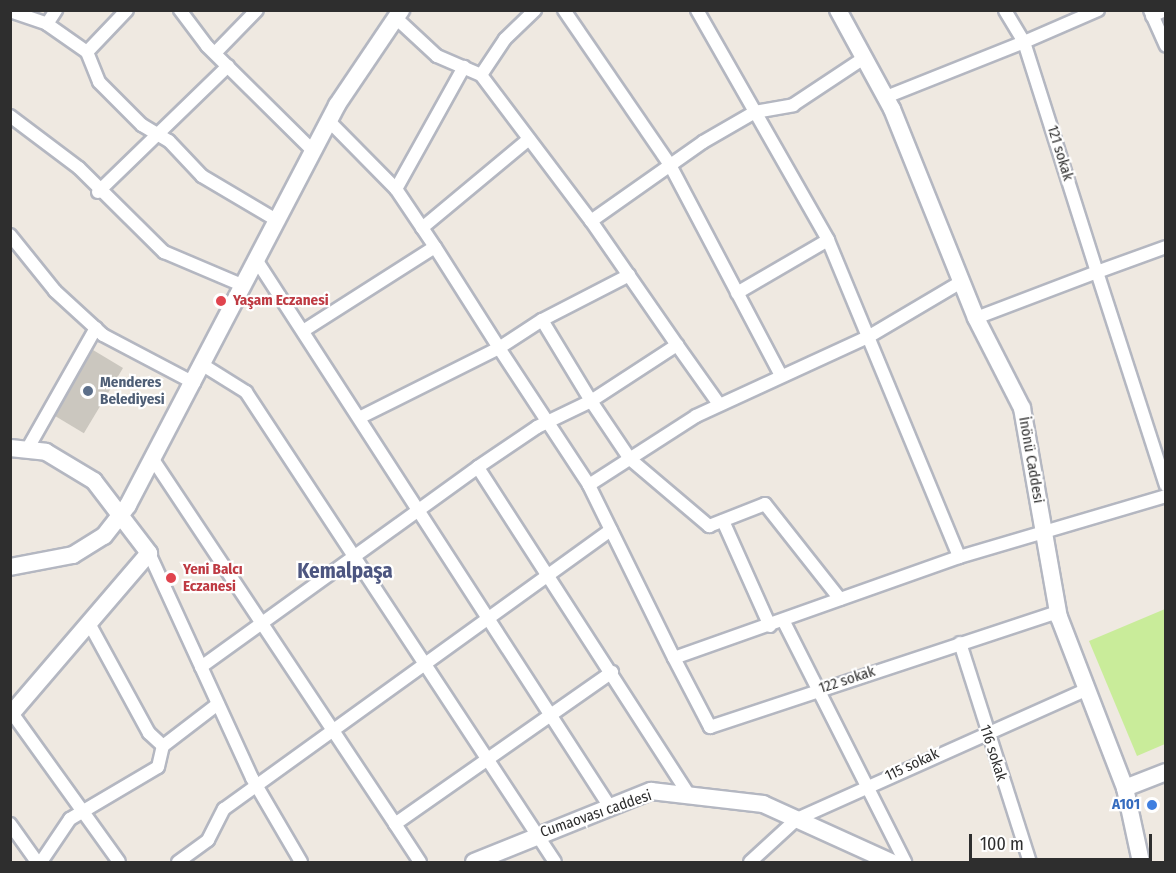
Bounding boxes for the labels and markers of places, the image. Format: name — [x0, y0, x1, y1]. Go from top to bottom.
place label: Yaşam Eczanesi — [233, 292, 329, 310]
marker: Yaşam Eczanesi — [214, 294, 228, 308]
place label: Menderes Belediyesi — [100, 373, 165, 408]
marker: Menderes Belediyesi — [81, 384, 95, 398]
place label: Yeni Balcı Eczanesi — [183, 560, 243, 595]
marker: Yeni Balcı Eczanesi — [164, 571, 178, 585]
place label: A101 — [1112, 796, 1140, 814]
marker: A101 — [1145, 798, 1159, 812]

